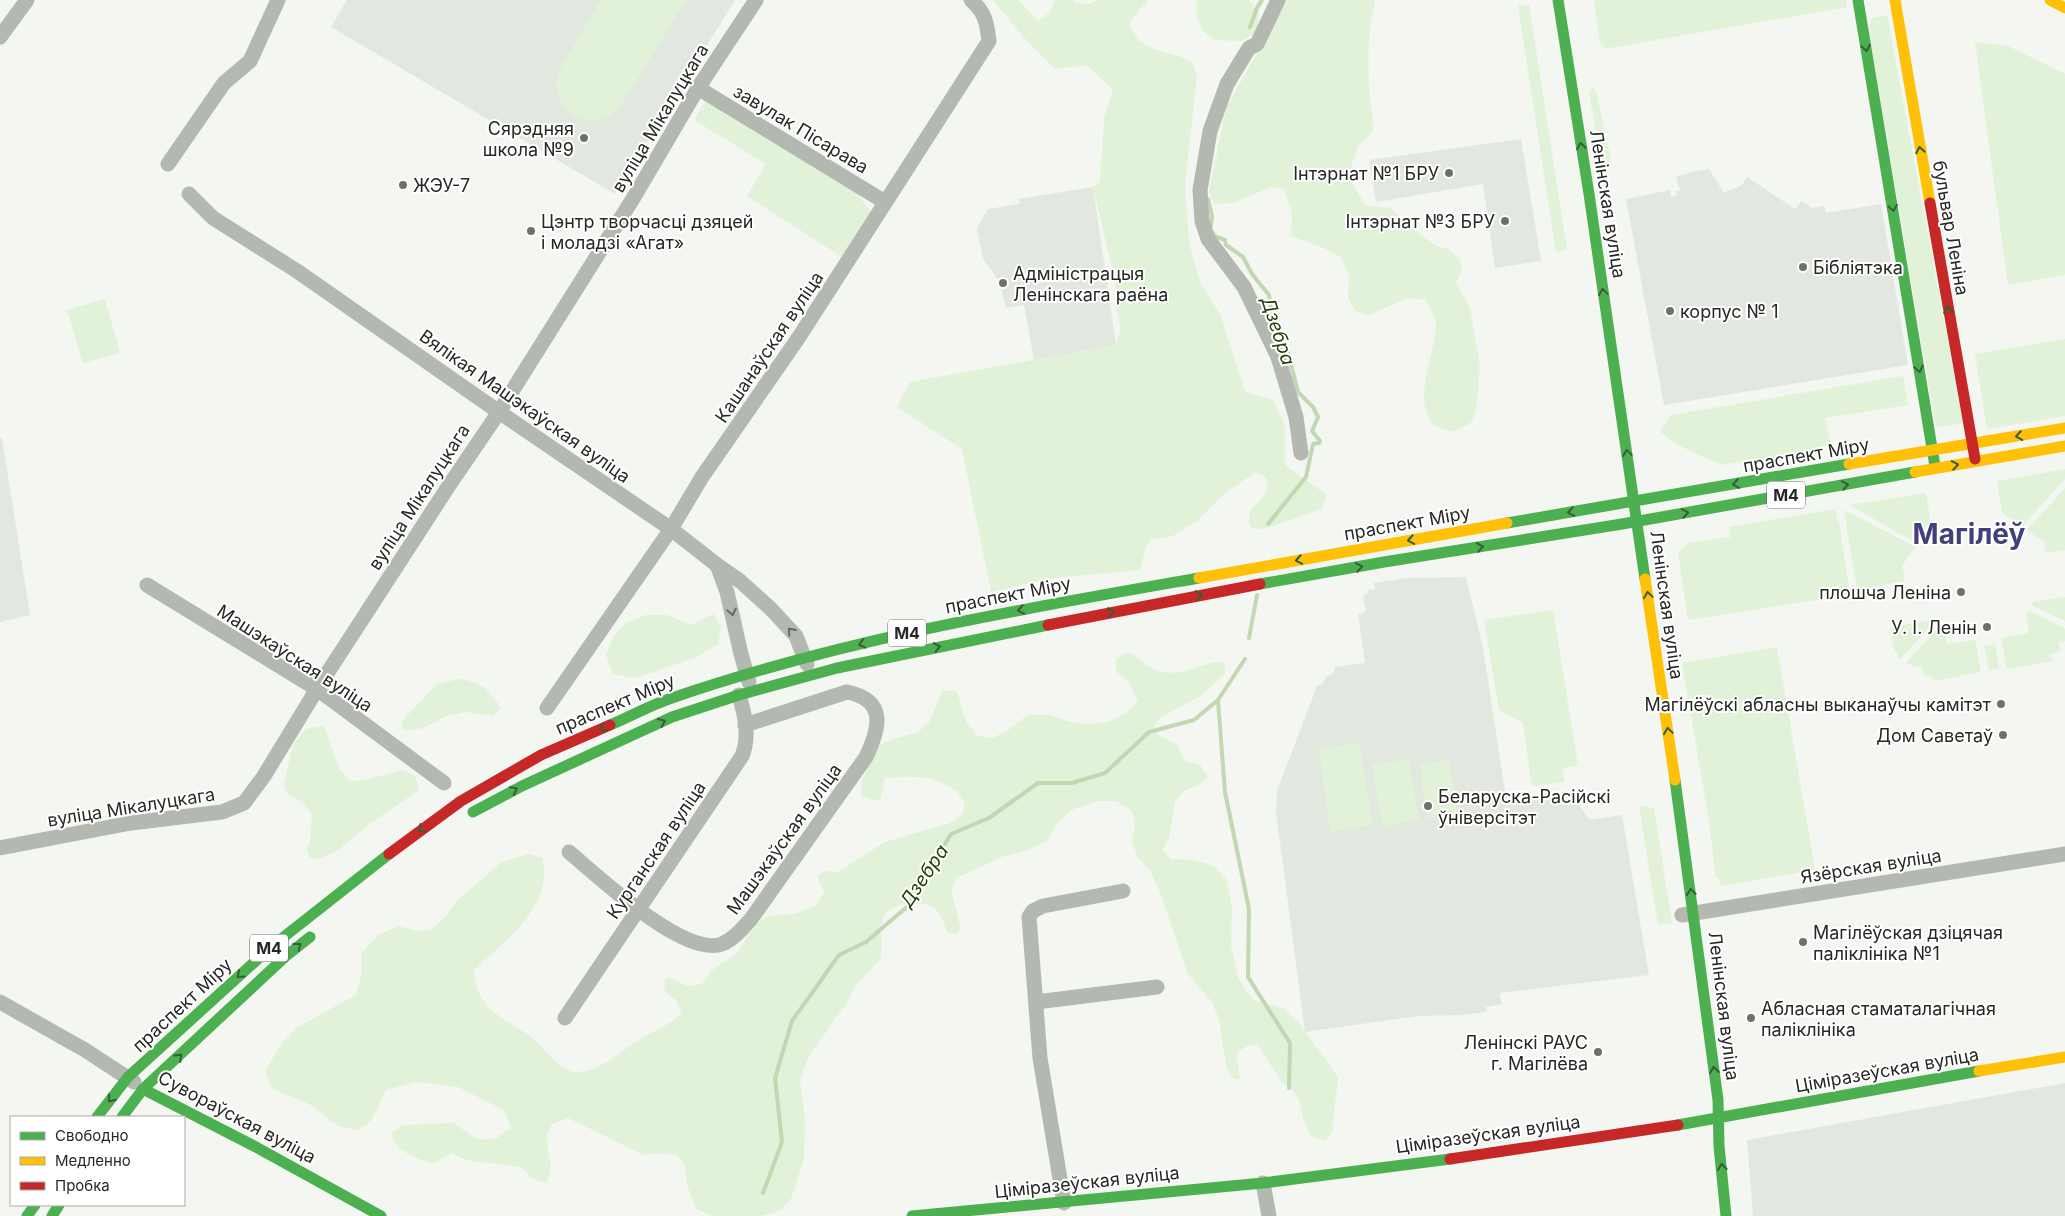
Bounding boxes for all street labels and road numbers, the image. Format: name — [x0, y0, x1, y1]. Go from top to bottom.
street label: вуліца Мікалуцкага — [607, 40, 713, 196]
street label: завулак Пісарава — [730, 80, 872, 178]
street label: Ленінская вуліца — [1586, 128, 1630, 280]
street label: бульвар Леніна — [1929, 159, 1973, 297]
street label: Кашанаўская вуліца — [711, 268, 827, 426]
street label: Вялікая Машэкаўская вуліца — [416, 325, 634, 487]
street label: вуліца Мікалуцкага — [364, 420, 474, 574]
street label: праспект Міру — [1741, 434, 1871, 476]
road number: М4 — [1767, 482, 1805, 508]
street label: праспект Міру — [1342, 502, 1472, 544]
street label: Ленінская вуліца — [1646, 529, 1688, 681]
street label: праспект Міру — [943, 572, 1073, 618]
street label: Машэкаўская вуліца — [213, 600, 377, 716]
road number: М4 — [888, 620, 926, 646]
street label: праспект Міру — [552, 669, 678, 739]
street label: Машэкаўская вуліца — [722, 760, 846, 918]
street label: Курганская вуліца — [602, 777, 710, 923]
street label: вуліца Мікалуцкага — [46, 783, 216, 831]
street label: Язёрская вуліца — [1799, 845, 1943, 887]
street label: Ленінская вуліца — [1704, 930, 1744, 1082]
road number: М4 — [250, 934, 288, 961]
street label: праспект Міру — [128, 954, 236, 1056]
street label: Ціміразеўская вуліца — [1794, 1044, 1980, 1096]
street label: Сувораўская вуліца — [155, 1067, 319, 1167]
street label: Ціміразеўская вуліца — [1394, 1111, 1582, 1157]
street label: Ціміразеўская вуліца — [993, 1162, 1181, 1202]

